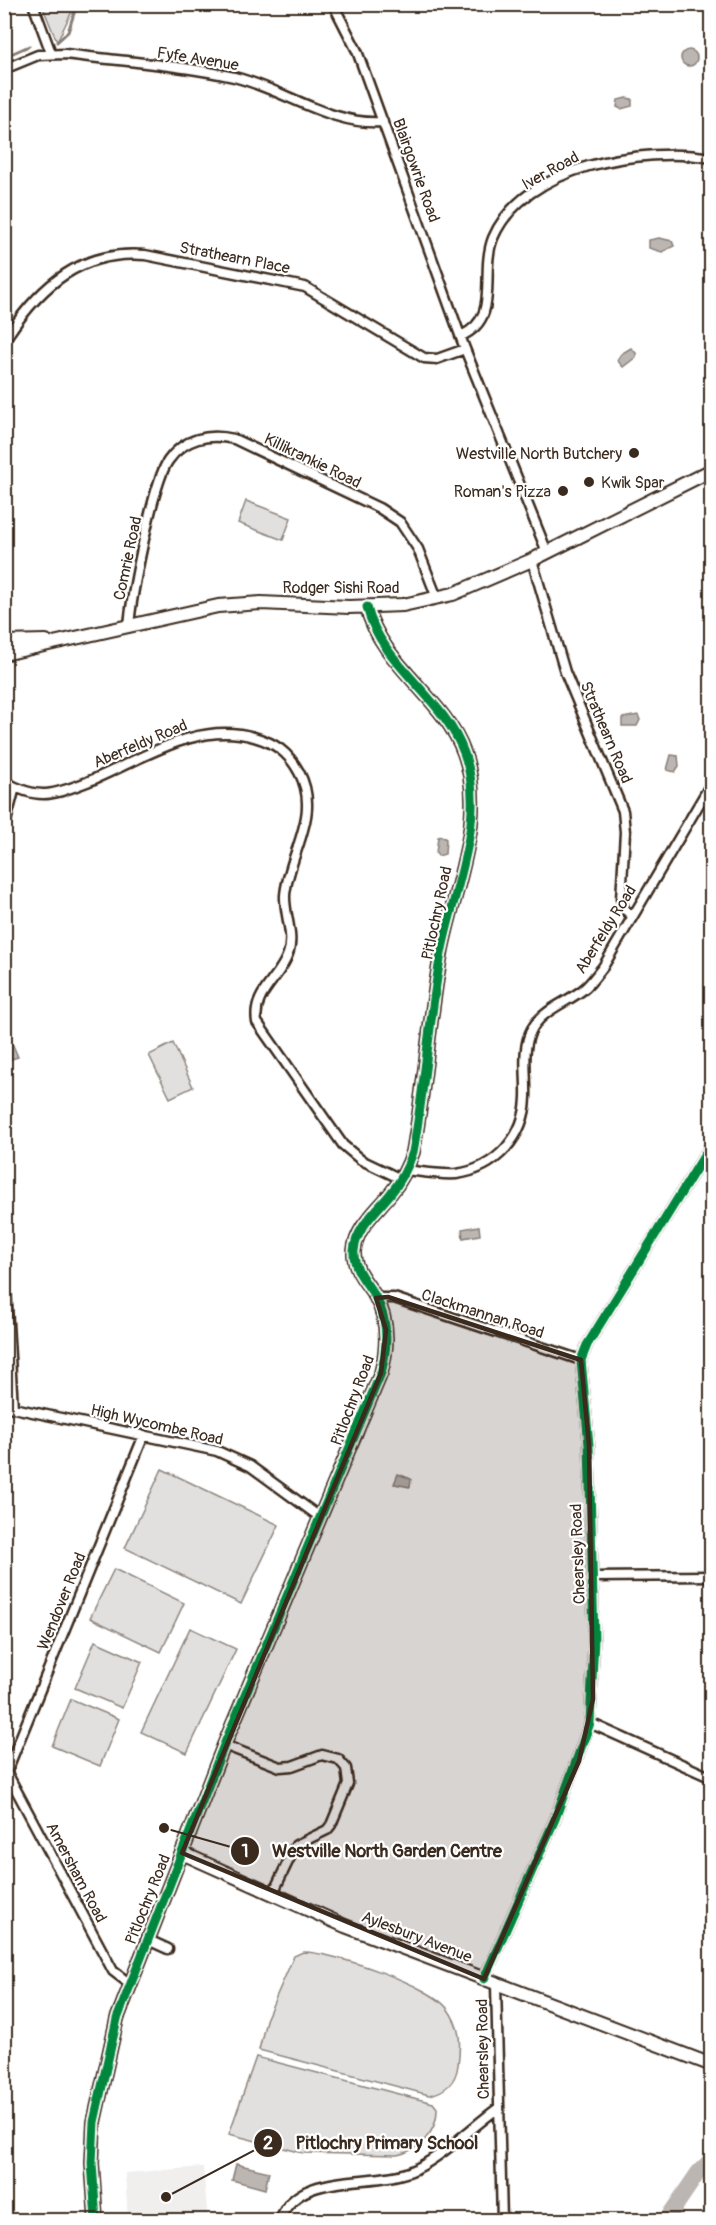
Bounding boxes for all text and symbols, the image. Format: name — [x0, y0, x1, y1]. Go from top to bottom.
street label: Fyfe Avenue — [156, 43, 240, 75]
street label: Blairgowrie Road — [388, 116, 444, 225]
street label: Iver Road — [519, 147, 582, 195]
street label: Strathearn Place — [178, 237, 292, 279]
street label: Killikrankie Road — [261, 429, 364, 493]
place label: Westville North Butchery — [456, 444, 622, 464]
marker: Westville North Butchery — [627, 446, 641, 460]
place label: Kwik Spar — [601, 473, 665, 493]
marker: Kwik Spar — [582, 475, 596, 489]
place label: Roman's Pizza — [454, 482, 551, 502]
marker: Roman's Pizza — [556, 484, 570, 498]
street label: Comrie Road — [109, 514, 147, 602]
street label: Rodger Sishi Road — [282, 578, 400, 598]
street label: Strathearn Road — [576, 678, 637, 787]
street label: Aberfeldy Road — [90, 715, 190, 773]
street label: Pitlochry Road — [417, 865, 457, 962]
street label: Aberfeldy Road — [571, 882, 641, 977]
street label: Clackmannan Road — [419, 1285, 547, 1343]
street label: Pitlochry Road — [327, 1352, 379, 1448]
street label: High Wycombe Road — [89, 1400, 225, 1450]
street label: Chearsley Road — [566, 1503, 590, 1605]
street label: Wendover Road — [33, 1550, 91, 1653]
street label: Amersham Road — [41, 1819, 111, 1926]
callout: Westville North Garden Centre — [230, 1833, 514, 1869]
text: 1 — [241, 1840, 249, 1863]
text: Westville North Garden Centre — [272, 1840, 503, 1863]
street label: Pitlochry Road — [121, 1851, 175, 1947]
street label: Aylesbury Avenue — [359, 1907, 475, 1967]
street label: Chearsley Road — [472, 1998, 494, 2100]
callout: Pitlochry Primary School — [253, 2125, 490, 2161]
text: 2 — [263, 2132, 273, 2155]
text: Pitlochry Primary School — [296, 2132, 478, 2155]

